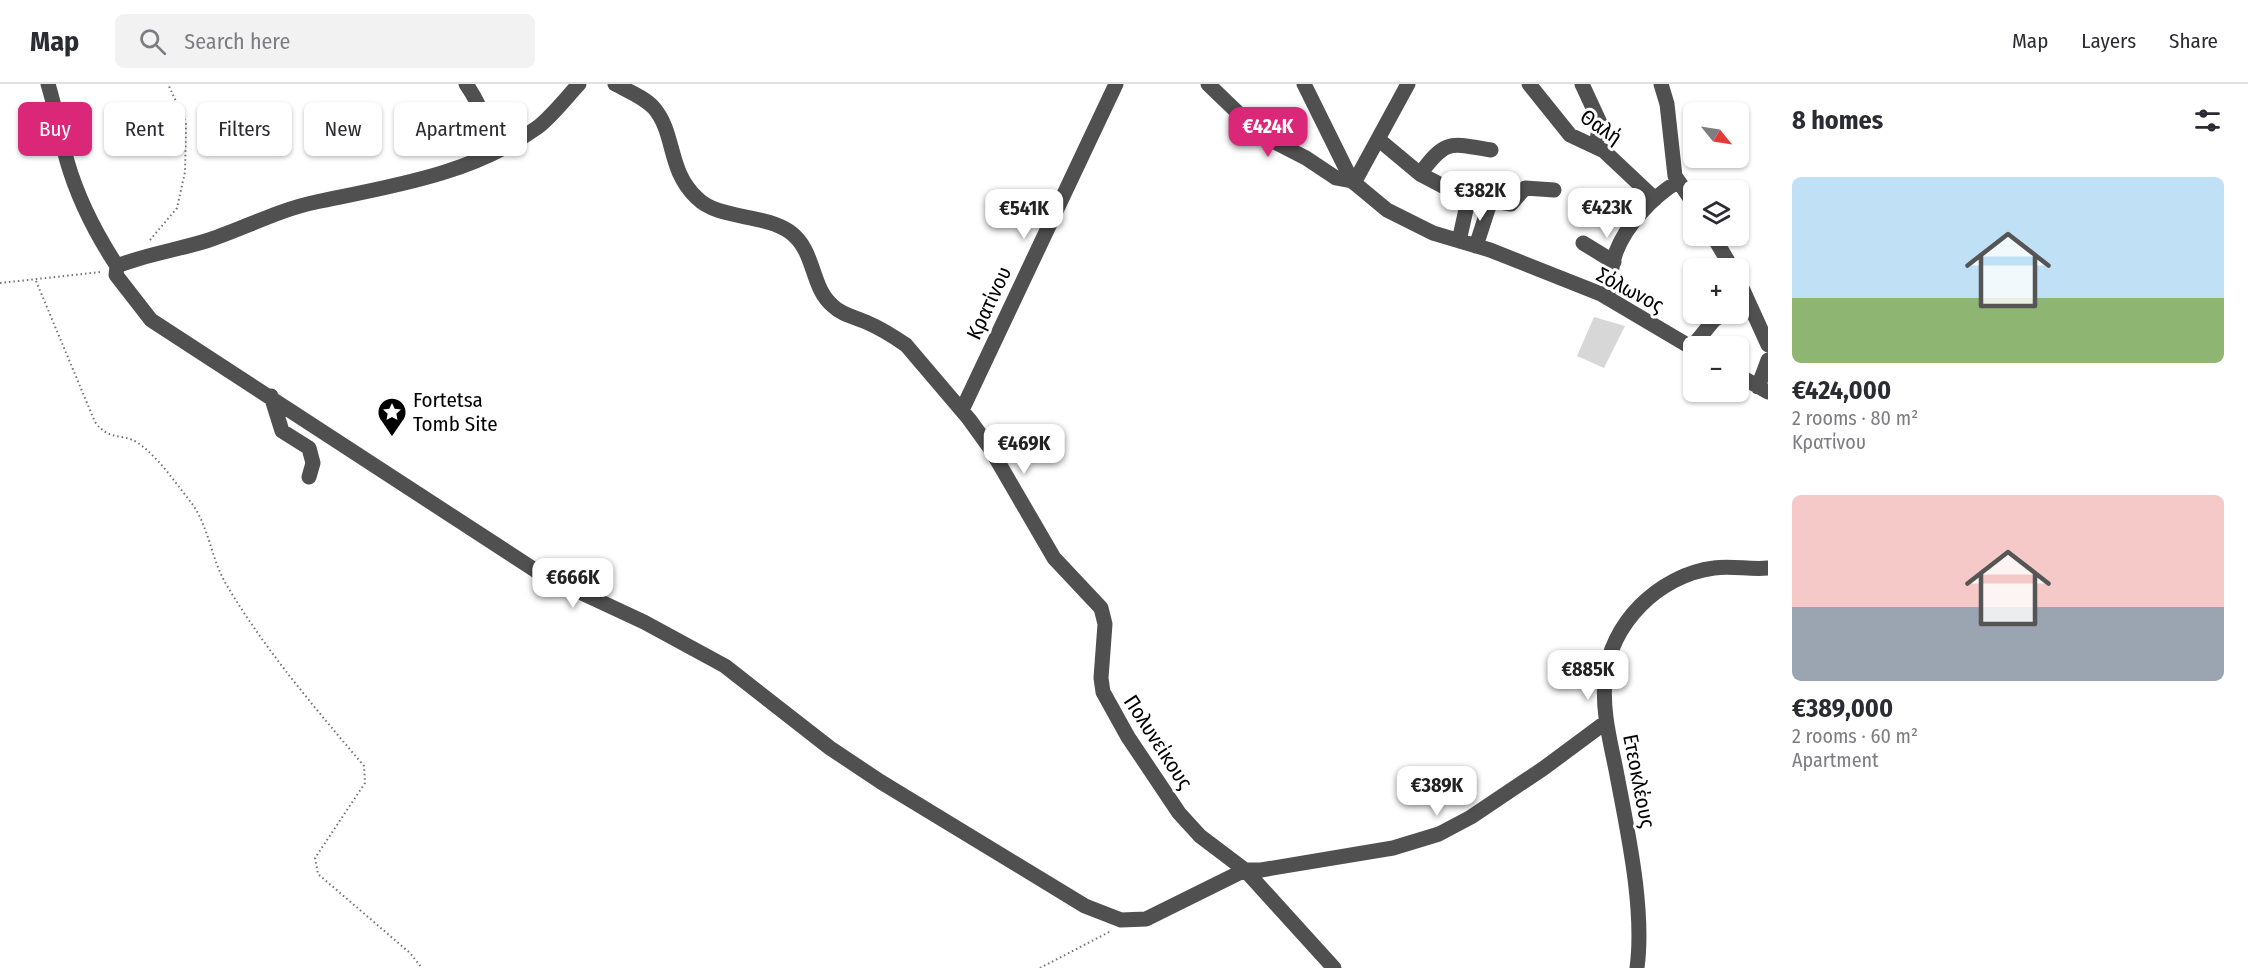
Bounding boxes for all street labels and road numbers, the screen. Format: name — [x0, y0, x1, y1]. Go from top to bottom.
street label: Θαλή — [1575, 104, 1627, 150]
street label: Σόλωνος — [1592, 261, 1668, 319]
street label: Κρατίνου — [961, 262, 1017, 344]
street label: Πολυνείκους — [1118, 690, 1198, 794]
street label: Ετεοκλέους — [1617, 732, 1661, 830]

